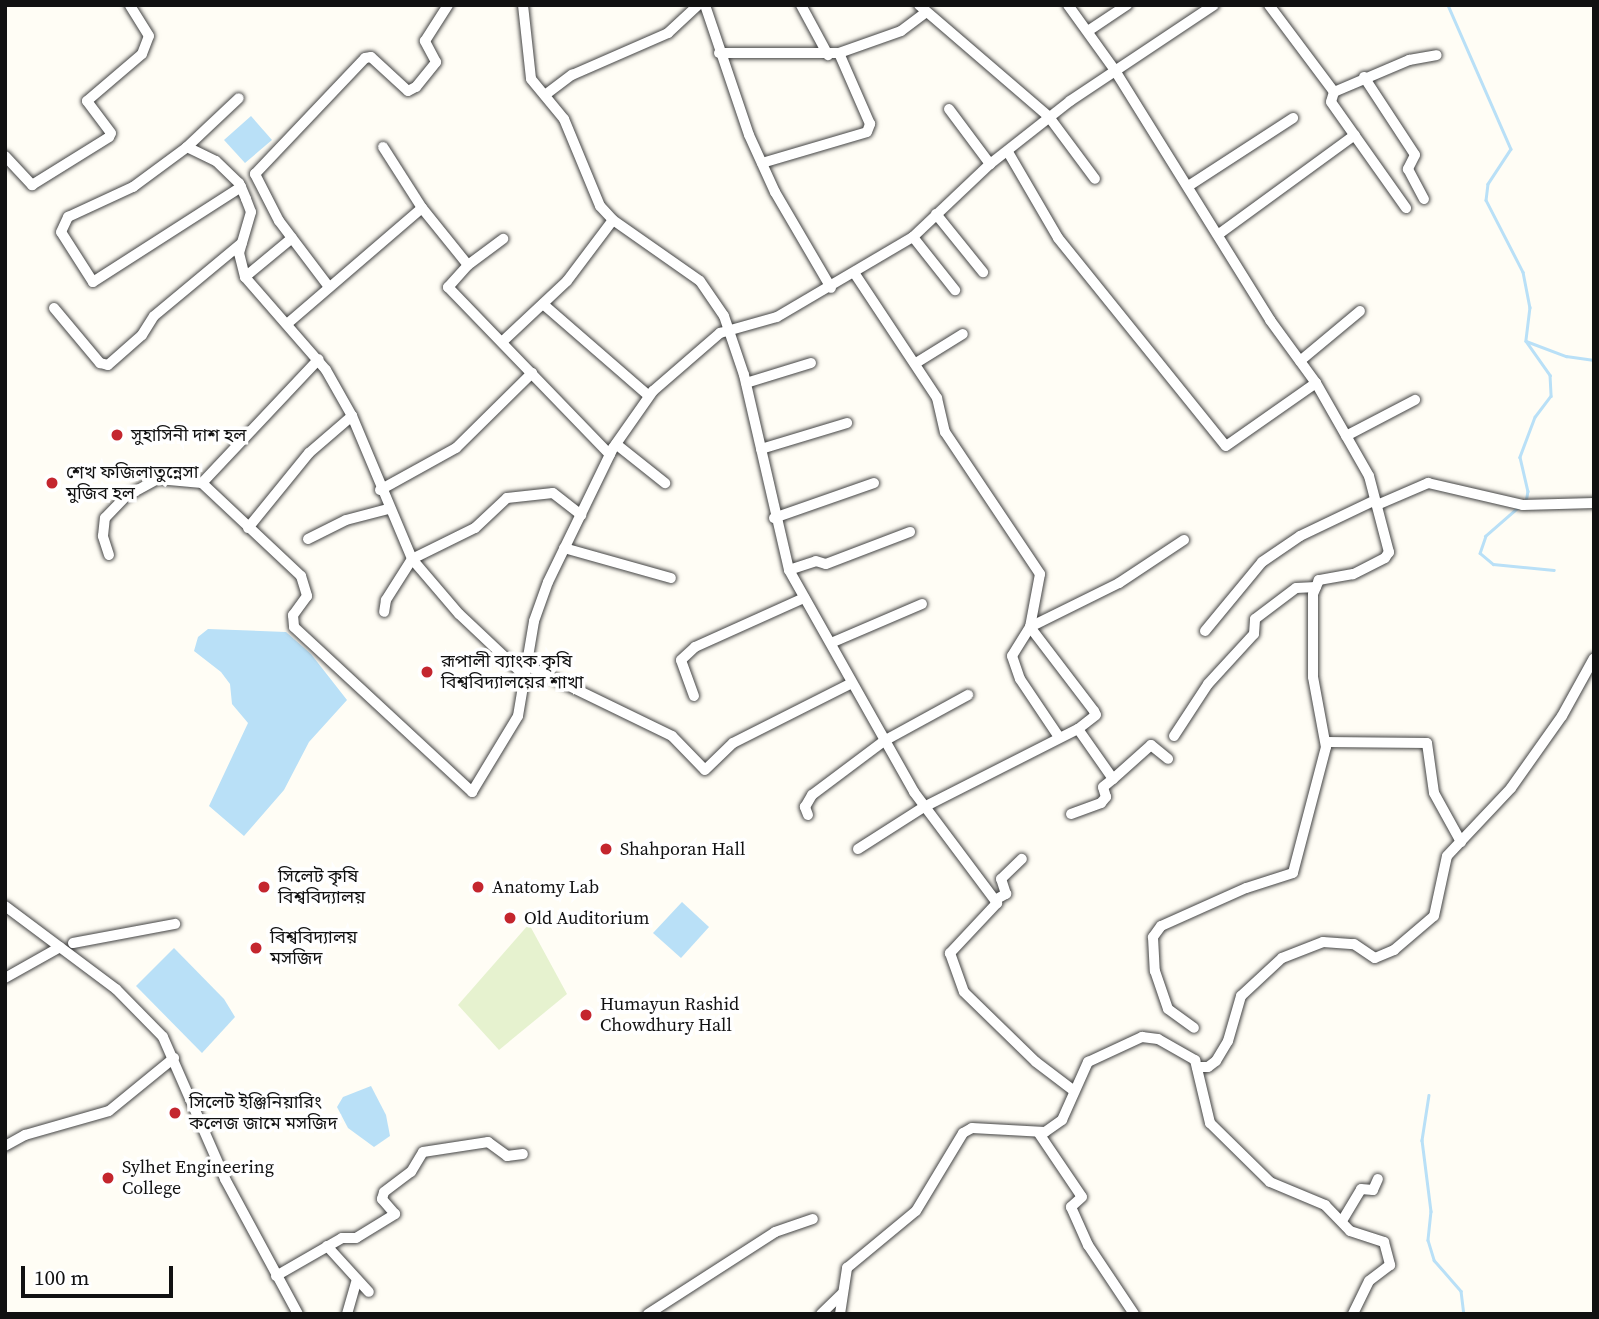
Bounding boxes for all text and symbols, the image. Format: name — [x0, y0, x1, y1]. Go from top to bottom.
place label: সুহাসিনী দাশ হল — [131, 424, 246, 446]
marker: সুহাসিনী দাশ হল — [109, 427, 125, 443]
place label: শেখ ফজিলাতুন্নেসা মুজিব হল — [66, 462, 199, 504]
marker: শেখ ফজিলাতুন্নেসা মুজিব হল — [44, 475, 60, 491]
place label: রূপালী ব্যাংক কৃষি বিশ্ববিদ্যালয়ের শাখা — [441, 651, 583, 694]
marker: রূপালী ব্যাংক কৃষি বিশ্ববিদ্যালয়ের শাখা — [419, 664, 435, 680]
place label: Shahporan Hall — [620, 838, 745, 860]
marker: Shahporan Hall — [598, 841, 614, 857]
place label: সিলেট কৃষি বিশ্ববিদ্যালয় — [278, 866, 365, 908]
place label: Anatomy Lab — [492, 876, 599, 898]
marker: সিলেট কৃষি বিশ্ববিদ্যালয় — [256, 879, 272, 895]
marker: Anatomy Lab — [470, 879, 486, 895]
place label: Old Auditorium — [524, 907, 649, 929]
marker: Old Auditorium — [502, 910, 518, 926]
place label: বিশ্ববিদ্যালয় মসজিদ — [270, 927, 357, 970]
marker: বিশ্ববিদ্যালয় মসজিদ — [248, 940, 264, 956]
place label: Humayun Rashid Chowdhury Hall — [600, 994, 739, 1036]
marker: Humayun Rashid Chowdhury Hall — [578, 1007, 594, 1023]
place label: সিলেট ইঞ্জিনিয়ারিং কলেজ জামে মসজিদ — [189, 1092, 337, 1134]
marker: সিলেট ইঞ্জিনিয়ারিং কলেজ জামে মসজিদ — [167, 1105, 183, 1121]
place label: Sylhet Engineering College — [122, 1157, 274, 1200]
marker: Sylhet Engineering College — [100, 1170, 116, 1186]
scale bar — [24, 1252, 177, 1296]
text: 100 m — [34, 1263, 89, 1292]

